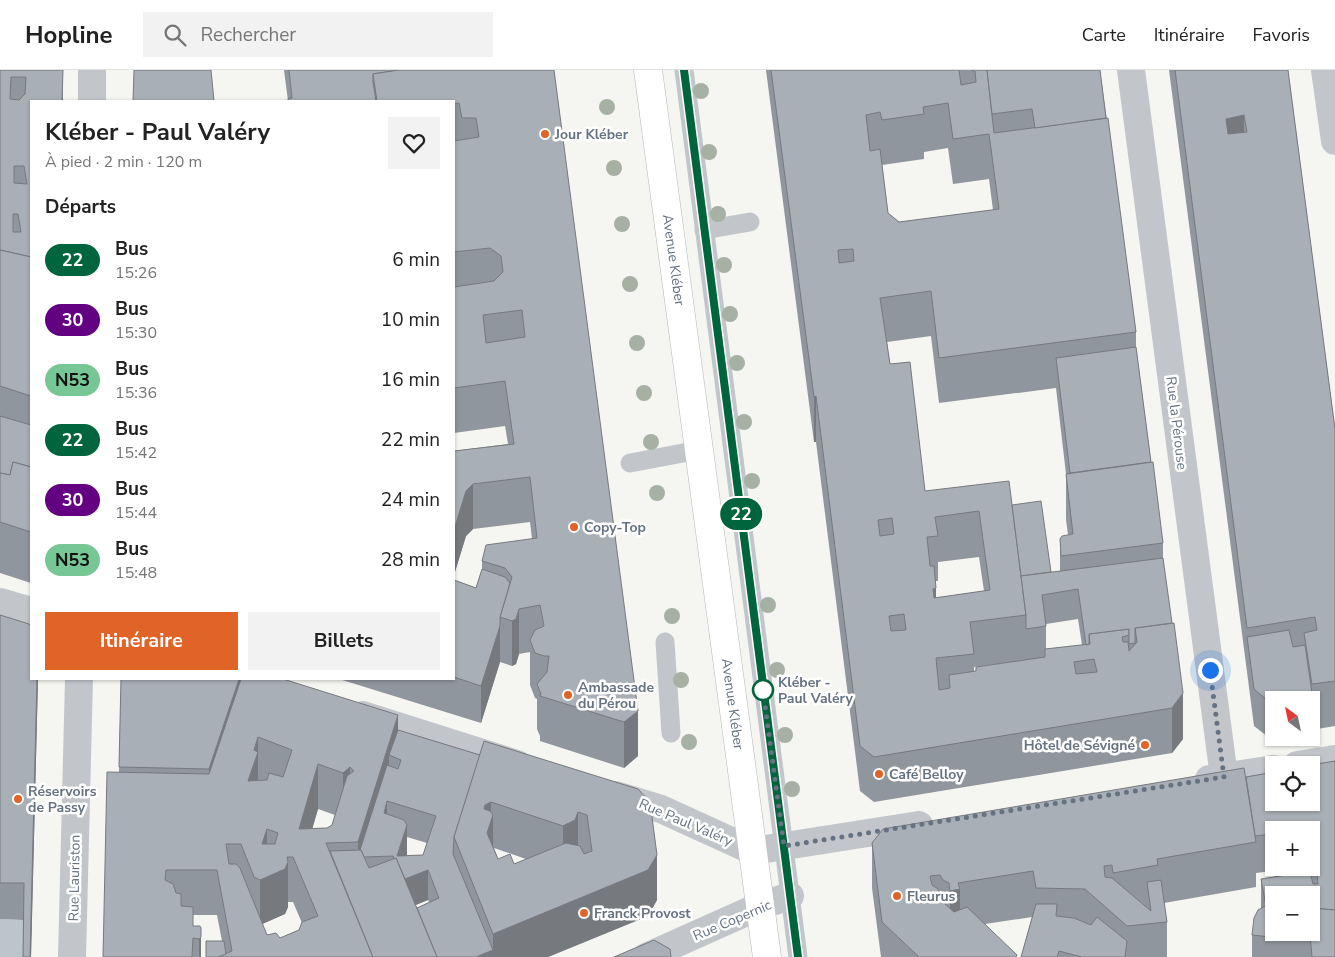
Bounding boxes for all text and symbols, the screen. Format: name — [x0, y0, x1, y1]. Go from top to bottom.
search box — [143, 12, 493, 57]
text: Hopline — [25, 19, 113, 51]
icon: search — [161, 21, 189, 49]
text: Rechercher — [201, 22, 296, 48]
text: Carte — [1082, 23, 1126, 47]
text: Itinéraire — [1154, 23, 1225, 47]
text: Favoris — [1253, 23, 1310, 47]
text: Kléber - Paul Valéry — [45, 116, 270, 148]
button: heart — [388, 117, 440, 169]
place label: Jour Kléber — [554, 125, 629, 144]
marker: Jour Kléber — [539, 128, 551, 140]
text: À pied · 2 min · 120 m — [45, 151, 202, 173]
text: Départs — [45, 194, 116, 220]
street label: Avenue Kléber — [658, 213, 689, 307]
text: Bus — [115, 236, 148, 262]
text: 6 min — [392, 247, 440, 273]
text: 22 — [62, 248, 83, 272]
text: 15:26 — [115, 262, 157, 284]
text: Bus — [115, 296, 148, 322]
text: 10 min — [381, 307, 440, 333]
text: 30 — [62, 308, 83, 332]
text: 15:30 — [115, 322, 157, 344]
text: Bus — [115, 356, 148, 382]
text: 16 min — [381, 367, 440, 393]
text: N53 — [55, 368, 90, 392]
street label: Rue la Pérouse — [1161, 375, 1192, 471]
text: 15:36 — [115, 382, 157, 404]
text: Bus — [115, 416, 148, 442]
text: 22 min — [381, 427, 440, 453]
text: 22 — [62, 428, 83, 452]
text: 15:42 — [115, 442, 157, 464]
text: Bus — [115, 476, 148, 502]
text: 24 min — [381, 487, 440, 513]
text: 30 — [62, 488, 83, 512]
line badge: 22 — [718, 498, 764, 530]
text: 15:44 — [115, 502, 157, 524]
text: 22 — [730, 502, 752, 526]
place label: Copy-Top — [584, 518, 646, 537]
marker: Copy-Top — [568, 521, 580, 533]
text: Bus — [115, 536, 148, 562]
text: 28 min — [381, 547, 440, 573]
text: N53 — [55, 548, 90, 572]
text: 15:48 — [115, 562, 157, 584]
button: Itinéraire — [45, 612, 238, 670]
button: Billets — [248, 612, 440, 670]
street label: Avenue Kléber — [717, 657, 748, 751]
your location — [1198, 658, 1223, 683]
place label: Kléber - Paul Valéry — [778, 673, 854, 708]
place label: Ambassade du Pérou — [578, 678, 654, 713]
marker: Kléber - Paul Valéry — [752, 679, 774, 701]
marker: Ambassade du Pérou — [562, 689, 574, 701]
north arrow — [1265, 691, 1320, 746]
map controls — [1265, 691, 1320, 941]
place label: Hôtel de Sévigné — [1024, 736, 1135, 755]
marker: Hôtel de Sévigné — [1139, 739, 1151, 751]
button: locate — [1265, 756, 1320, 811]
place label: Café Belloy — [889, 765, 964, 784]
marker: Café Belloy — [873, 768, 885, 780]
place label: Réservoirs de Passy — [28, 782, 97, 817]
marker: Réservoirs de Passy — [12, 793, 24, 805]
street label: Rue Paul Valéry — [636, 794, 736, 851]
button: + — [1265, 821, 1320, 876]
street label: Rue Lauriston — [64, 835, 85, 921]
button: − — [1265, 886, 1320, 941]
place label: Fleurus — [907, 887, 956, 906]
marker: Fleurus — [891, 890, 903, 902]
street label: Rue Copernic — [690, 895, 775, 945]
place label: Franck Provost — [594, 904, 691, 923]
marker: Franck Provost — [578, 907, 590, 919]

